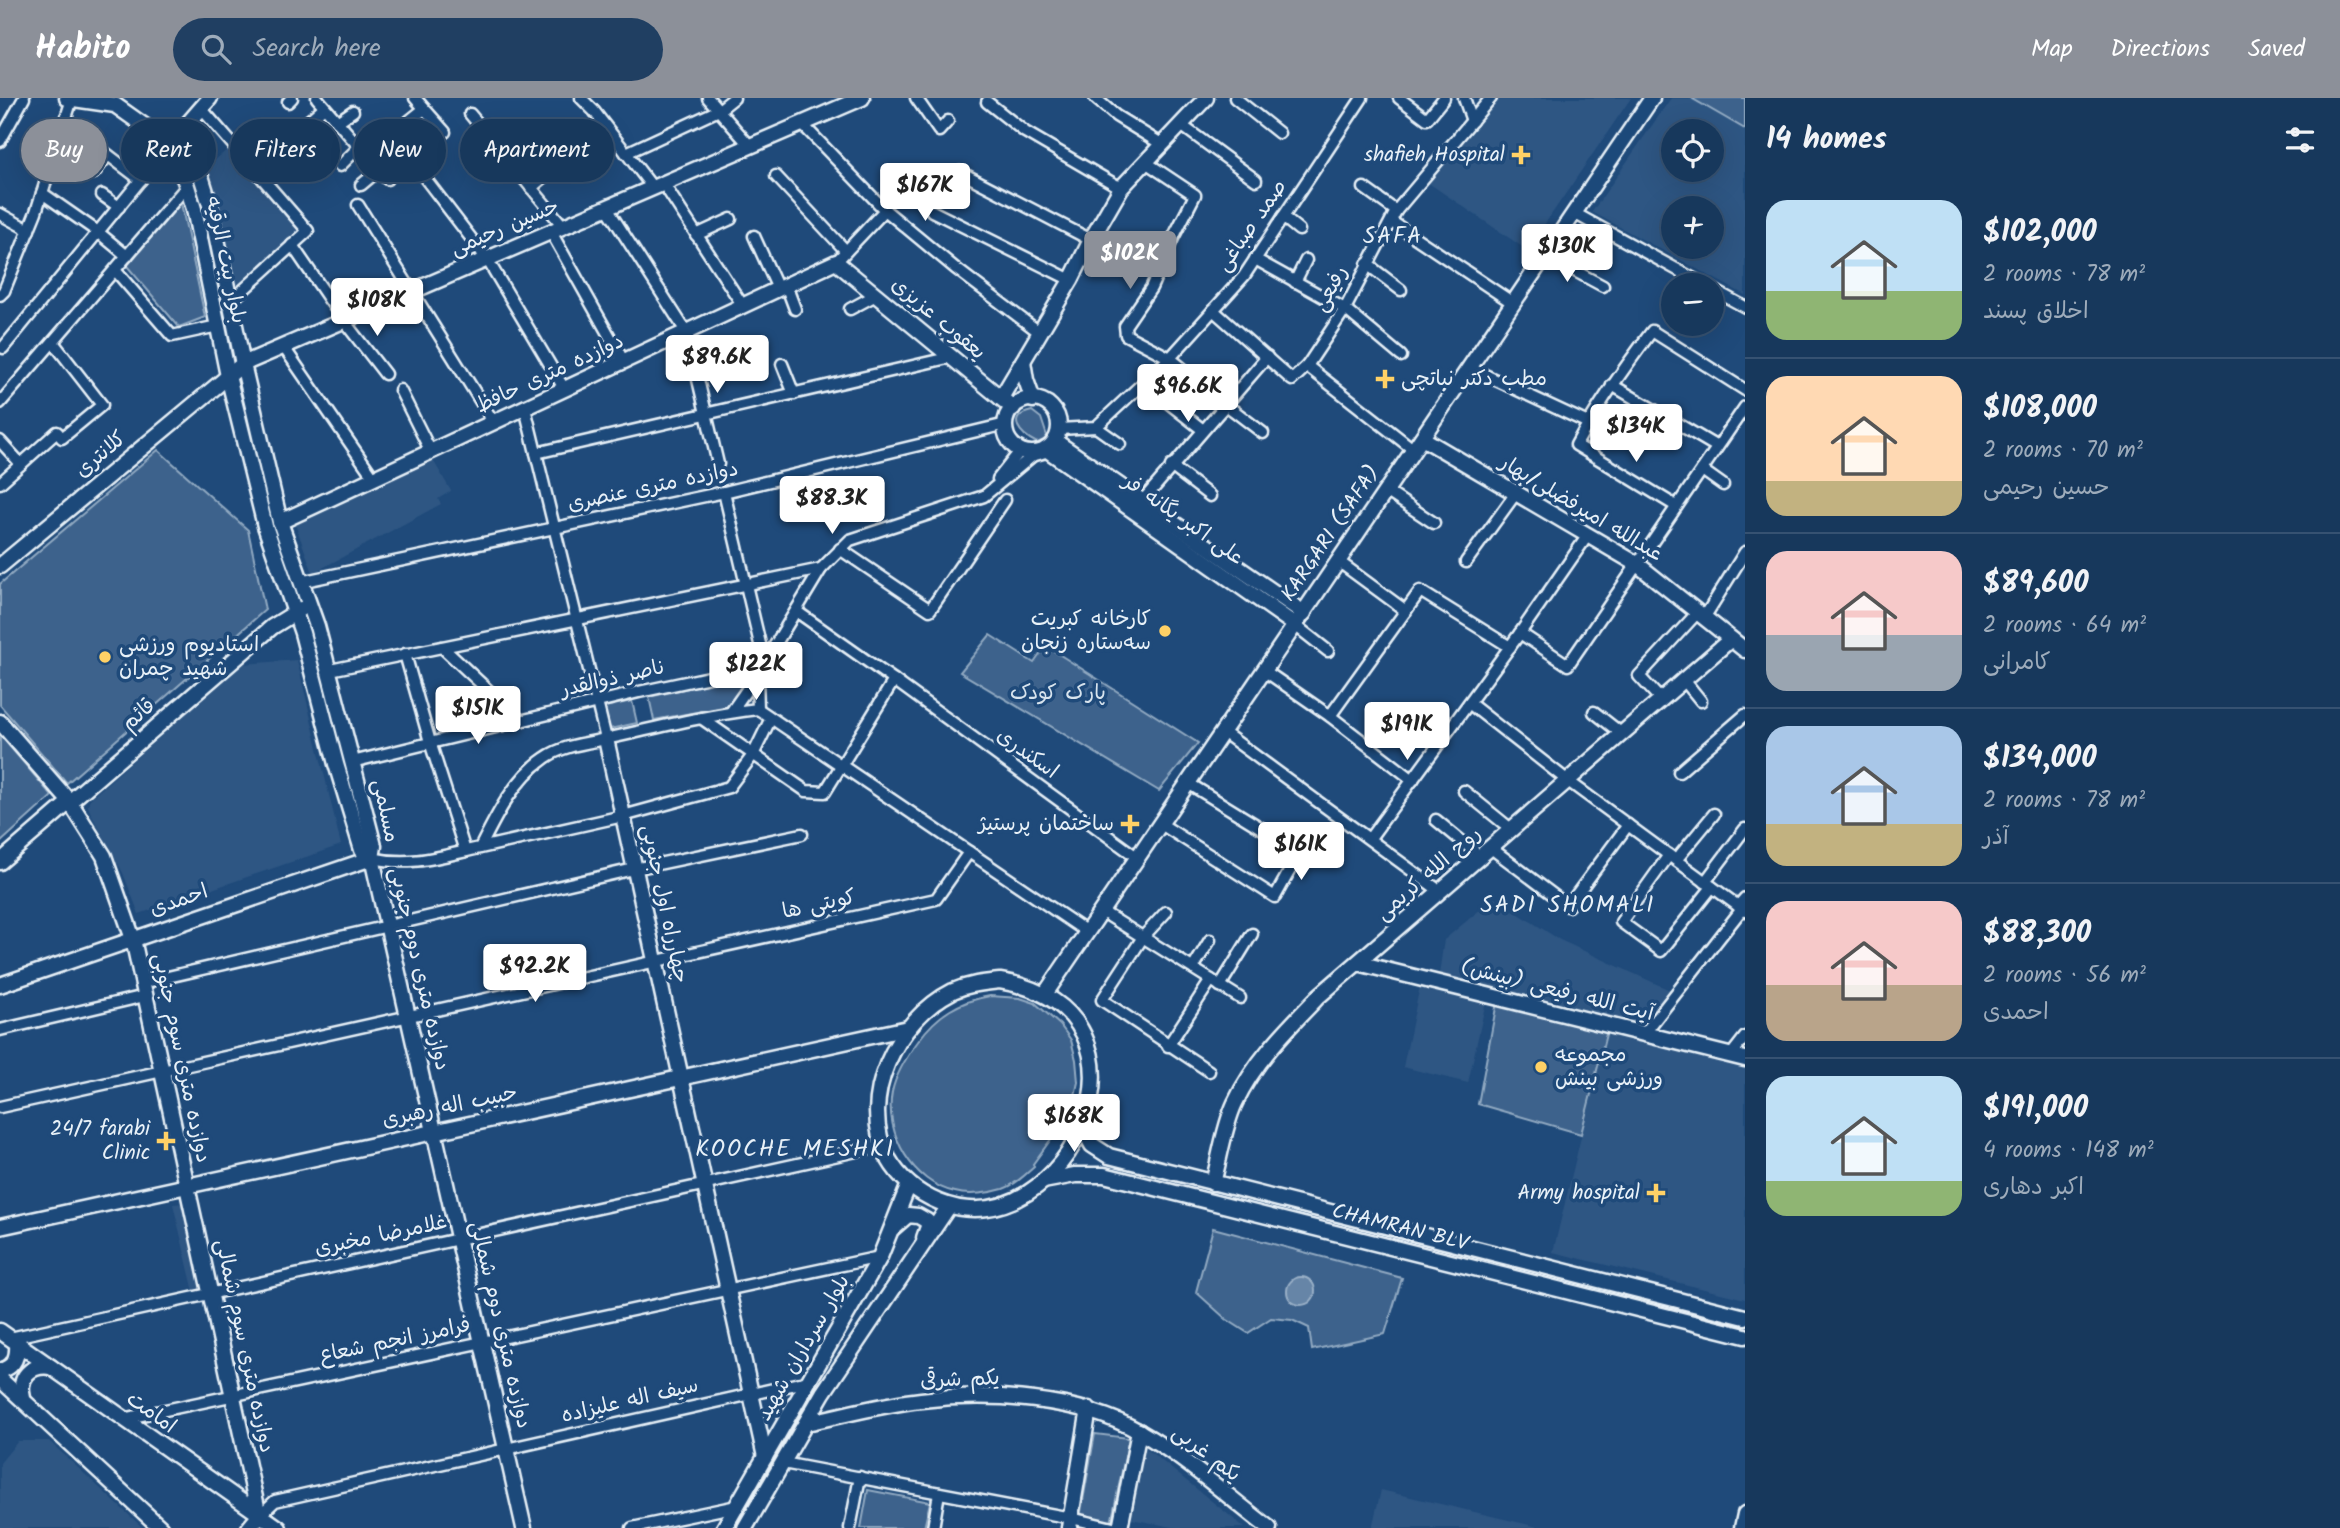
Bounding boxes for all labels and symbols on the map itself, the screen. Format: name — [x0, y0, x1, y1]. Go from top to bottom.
place label: shafieh Hospital — [1364, 139, 1505, 172]
marker: shafieh Hospital — [1511, 145, 1531, 165]
pin: $167K — [876, 164, 974, 223]
street label: صمد صباغی — [1208, 173, 1296, 279]
street label: حسین رحیمی — [445, 190, 565, 266]
street label: بلوار بیت الرقیه — [195, 193, 255, 327]
district label: SAFA — [1363, 219, 1423, 255]
pin: $130K — [1518, 225, 1616, 284]
pin: $102K — [1081, 232, 1179, 291]
street label: رفیعی — [1305, 260, 1357, 318]
street label: یعقوب عزیزی — [883, 269, 993, 369]
pin: $108K — [328, 278, 426, 338]
street label: دوازده متری حافظ — [471, 325, 629, 423]
pin: $89.6K — [660, 336, 774, 395]
place label: مطب دکتر نباتچی — [1401, 363, 1547, 396]
pin: $96.6K — [1131, 364, 1245, 424]
marker: مطب دکتر نباتچی — [1375, 369, 1395, 389]
pin: $134K — [1587, 404, 1685, 464]
street label: کلانتری — [68, 423, 134, 487]
street label: عبدالله امیرفضلی/بهار — [1491, 446, 1669, 571]
street label: دوازده متری عنصری — [565, 453, 741, 521]
street label: KARGARI (SAFA) — [1273, 459, 1389, 609]
street label: علی اکبر یگانه فر — [1114, 465, 1250, 574]
pin: $88.3K — [775, 476, 889, 536]
place label: کارخانه کبریت سه‌ستاره زنجان — [1021, 603, 1151, 660]
marker: کارخانه کبریت سه‌ستاره زنجان — [1157, 623, 1173, 639]
place label: استادیوم ورزشی شهید چمران — [119, 629, 259, 686]
pin: $122K — [707, 642, 805, 702]
marker: استادیوم ورزشی شهید چمران — [97, 649, 113, 665]
street label: ناصر ذوالقدر — [555, 651, 669, 708]
park label: پارک کودک — [1010, 677, 1106, 710]
pin: $151K — [429, 686, 527, 746]
street label: قائم — [114, 691, 164, 739]
pin: $191K — [1358, 702, 1456, 762]
street label: اسکندری — [989, 720, 1065, 788]
street label: مسلمی — [362, 776, 408, 846]
place label: ساختمان پرستیژ — [976, 808, 1114, 841]
marker: ساختمان پرستیژ — [1120, 814, 1140, 834]
street label: روح الله کریمی — [1369, 819, 1489, 929]
street label: چهارراه اول جنوبی — [631, 822, 697, 986]
pin: $161K — [1252, 822, 1350, 882]
street label: دوازده متری دوم جنوبی — [380, 864, 458, 1074]
street label: احمدی — [145, 876, 213, 926]
street label: کویتی ها — [779, 881, 859, 929]
district label: SADI SHOMALI — [1481, 888, 1655, 924]
pin: $92.2K — [478, 944, 592, 1004]
street label: دوازده متری سوم جنوبی — [143, 950, 219, 1166]
street label: آیت الله رفیعی (بینش) — [1457, 951, 1658, 1031]
place label: مجموعه ورزشی بینش — [1555, 1039, 1663, 1096]
marker: مجموعه ورزشی بینش — [1533, 1059, 1549, 1075]
street label: حبیب اله رهبری — [379, 1077, 521, 1137]
pin: $168K — [1025, 1094, 1123, 1154]
place label: 24/7 farabi Clinic — [50, 1113, 151, 1170]
marker: 24/7 farabi Clinic — [156, 1131, 176, 1151]
district label: KOOCHE MESHKI — [695, 1132, 895, 1168]
place label: Army hospital — [1517, 1177, 1640, 1210]
marker: Army hospital — [1646, 1183, 1666, 1203]
street label: CHAMRAN BLV — [1328, 1195, 1474, 1261]
street label: غلامرضا مخبری — [312, 1206, 450, 1266]
street label: دوازده متری دوم شمالی — [460, 1218, 540, 1432]
street label: دوازده متری سوم شمالی — [205, 1236, 283, 1456]
street label: بلوار سرداران شهید — [749, 1269, 859, 1427]
street label: فرامرز انجم شعاع — [316, 1309, 474, 1373]
street label: یکم شرقی — [920, 1362, 1000, 1398]
street label: سیف اله علیزاده — [558, 1369, 702, 1433]
street label: امامت — [119, 1383, 183, 1443]
street label: یکم غربی — [1164, 1417, 1248, 1491]

